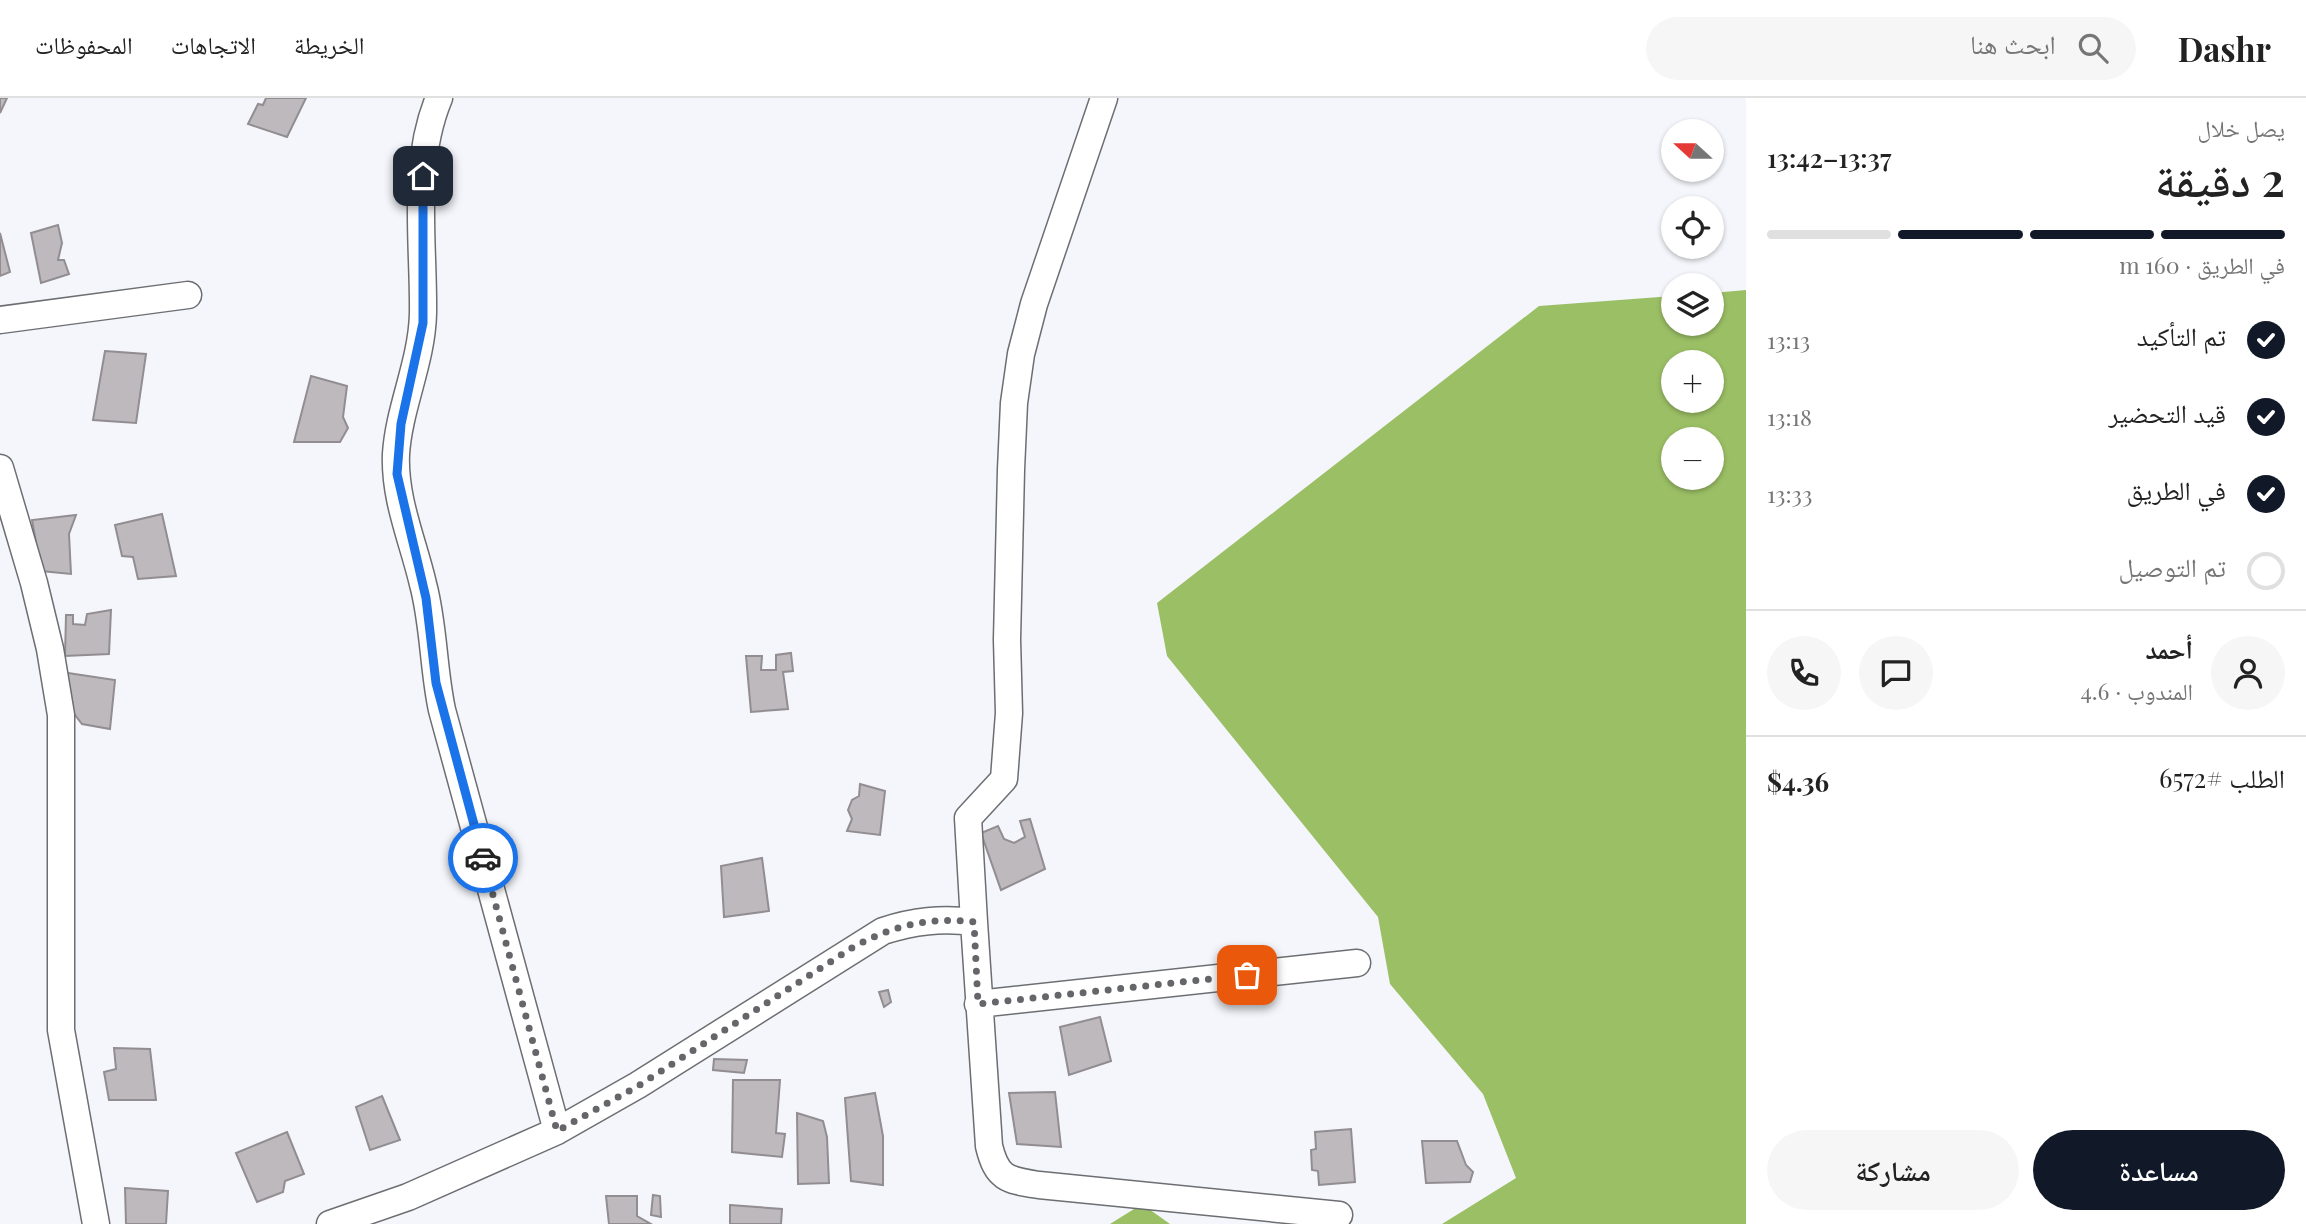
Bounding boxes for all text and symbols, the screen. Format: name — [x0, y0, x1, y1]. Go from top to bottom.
search box — [1646, 17, 2136, 80]
text: ابحث هنا — [1970, 26, 2056, 61]
text: Dashr — [2178, 26, 2271, 70]
text: المحفوظات — [35, 28, 133, 60]
text: الاتجاهات — [171, 28, 256, 60]
text: الخريطة — [294, 28, 365, 60]
icon: search — [2074, 29, 2112, 67]
text: يصل خلال — [2198, 112, 2285, 143]
north arrow — [1661, 119, 1724, 182]
map controls — [1661, 119, 1724, 490]
text: 13:37–13:42 — [1767, 140, 1891, 175]
pin — [393, 146, 453, 206]
text: 2 دقيقة — [2155, 147, 2285, 209]
icon: home — [404, 157, 442, 195]
button: locate — [1661, 196, 1724, 259]
text: في الطريق · 160 m — [2119, 249, 2285, 280]
button: layers — [1661, 273, 1724, 336]
text: تم التأكيد — [2137, 318, 2226, 353]
icon: check — [2247, 321, 2285, 359]
text: 13:13 — [1767, 324, 1810, 355]
button: + — [1661, 350, 1724, 413]
text: قيد التحضير — [2108, 395, 2226, 430]
icon: check — [2247, 398, 2285, 436]
text: 13:18 — [1767, 401, 1812, 432]
button: − — [1661, 427, 1724, 490]
text: في الطريق — [2127, 472, 2226, 507]
icon: check — [2247, 475, 2285, 513]
text: 13:33 — [1767, 478, 1812, 509]
text: تم التوصيل — [2118, 549, 2226, 584]
text: أحمد — [2145, 631, 2193, 666]
button: phone — [1767, 636, 1841, 710]
button: chat — [1859, 636, 1933, 710]
button: person — [2211, 636, 2285, 710]
text: المندوب · 4.6 — [2080, 675, 2193, 706]
text: الطلب #6572 — [2159, 760, 2285, 795]
text: $4.36 — [1767, 764, 1829, 799]
courier — [448, 823, 518, 893]
icon: car — [464, 839, 502, 877]
pin — [1217, 945, 1277, 1005]
icon: bag — [1228, 956, 1266, 994]
button: مشاركة — [1767, 1130, 2019, 1210]
button: مساعدة — [2033, 1130, 2285, 1210]

